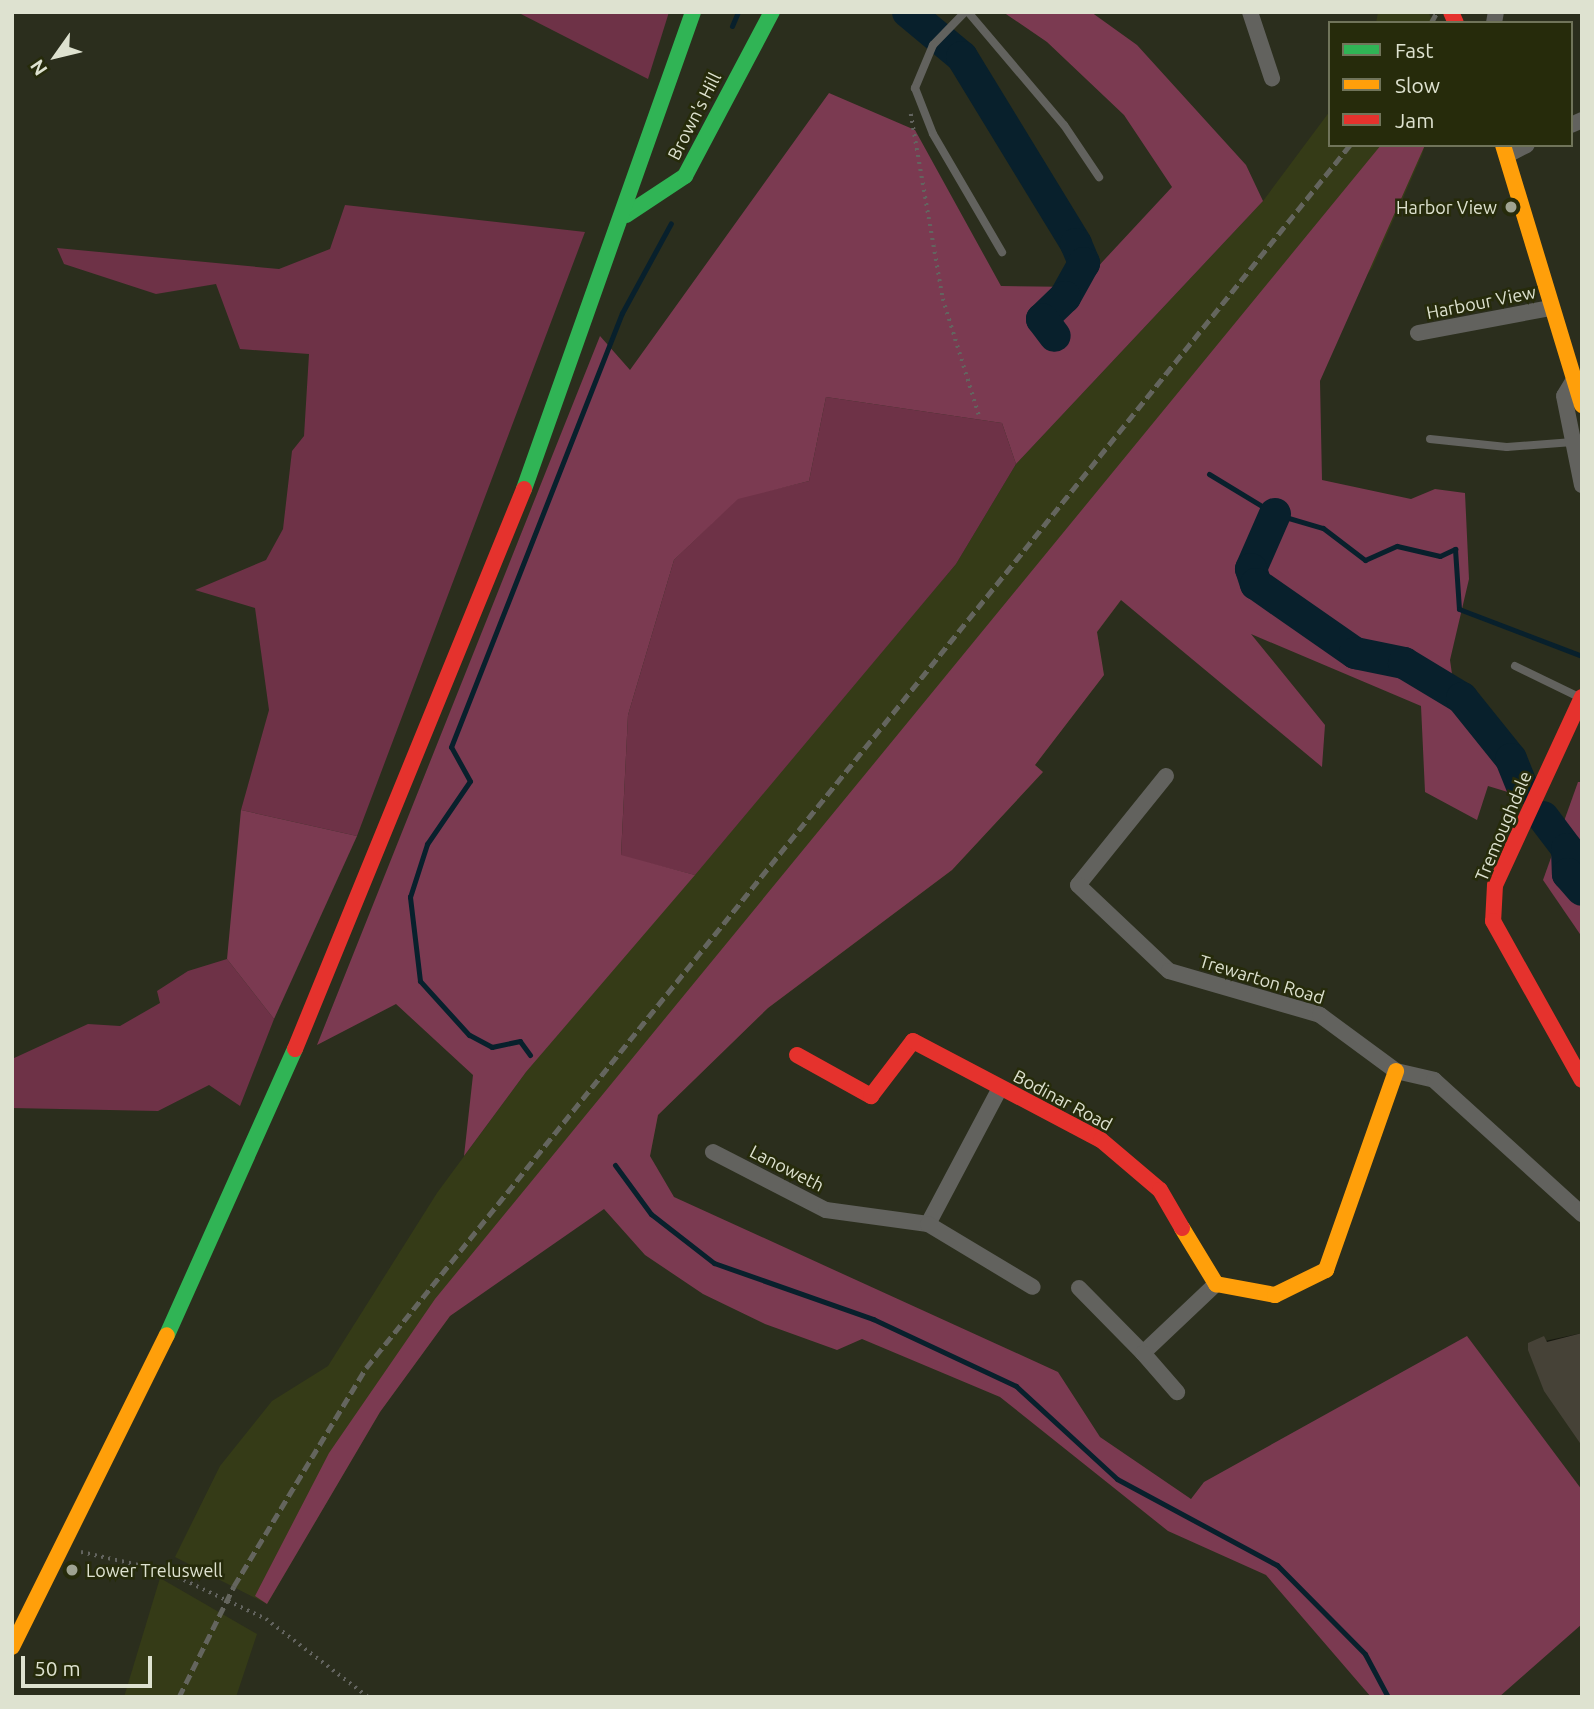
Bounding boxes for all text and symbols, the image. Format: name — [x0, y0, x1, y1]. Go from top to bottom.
north arrow — [21, 21, 91, 91]
legend — [1328, 21, 1573, 147]
text: Fast — [1395, 38, 1433, 62]
text: N — [26, 56, 52, 80]
street label: Brown's Hill — [663, 69, 725, 163]
text: Slow — [1395, 73, 1440, 97]
text: Jam — [1395, 108, 1434, 132]
place label: Harbor View — [1396, 196, 1497, 218]
marker: Harbor View — [1503, 199, 1519, 215]
street label: Harbour View — [1424, 281, 1538, 323]
street label: Tremoughdale — [1470, 768, 1536, 884]
street label: Trewarton Road — [1197, 950, 1327, 1008]
street label: Bodinar Road — [1010, 1065, 1116, 1135]
street label: Lanoweth — [746, 1140, 828, 1196]
place label: Lower Treluswell — [86, 1559, 223, 1581]
marker: Lower Treluswell — [64, 1562, 80, 1578]
scale bar — [24, 1642, 156, 1686]
text: 50 m — [34, 1656, 81, 1680]

